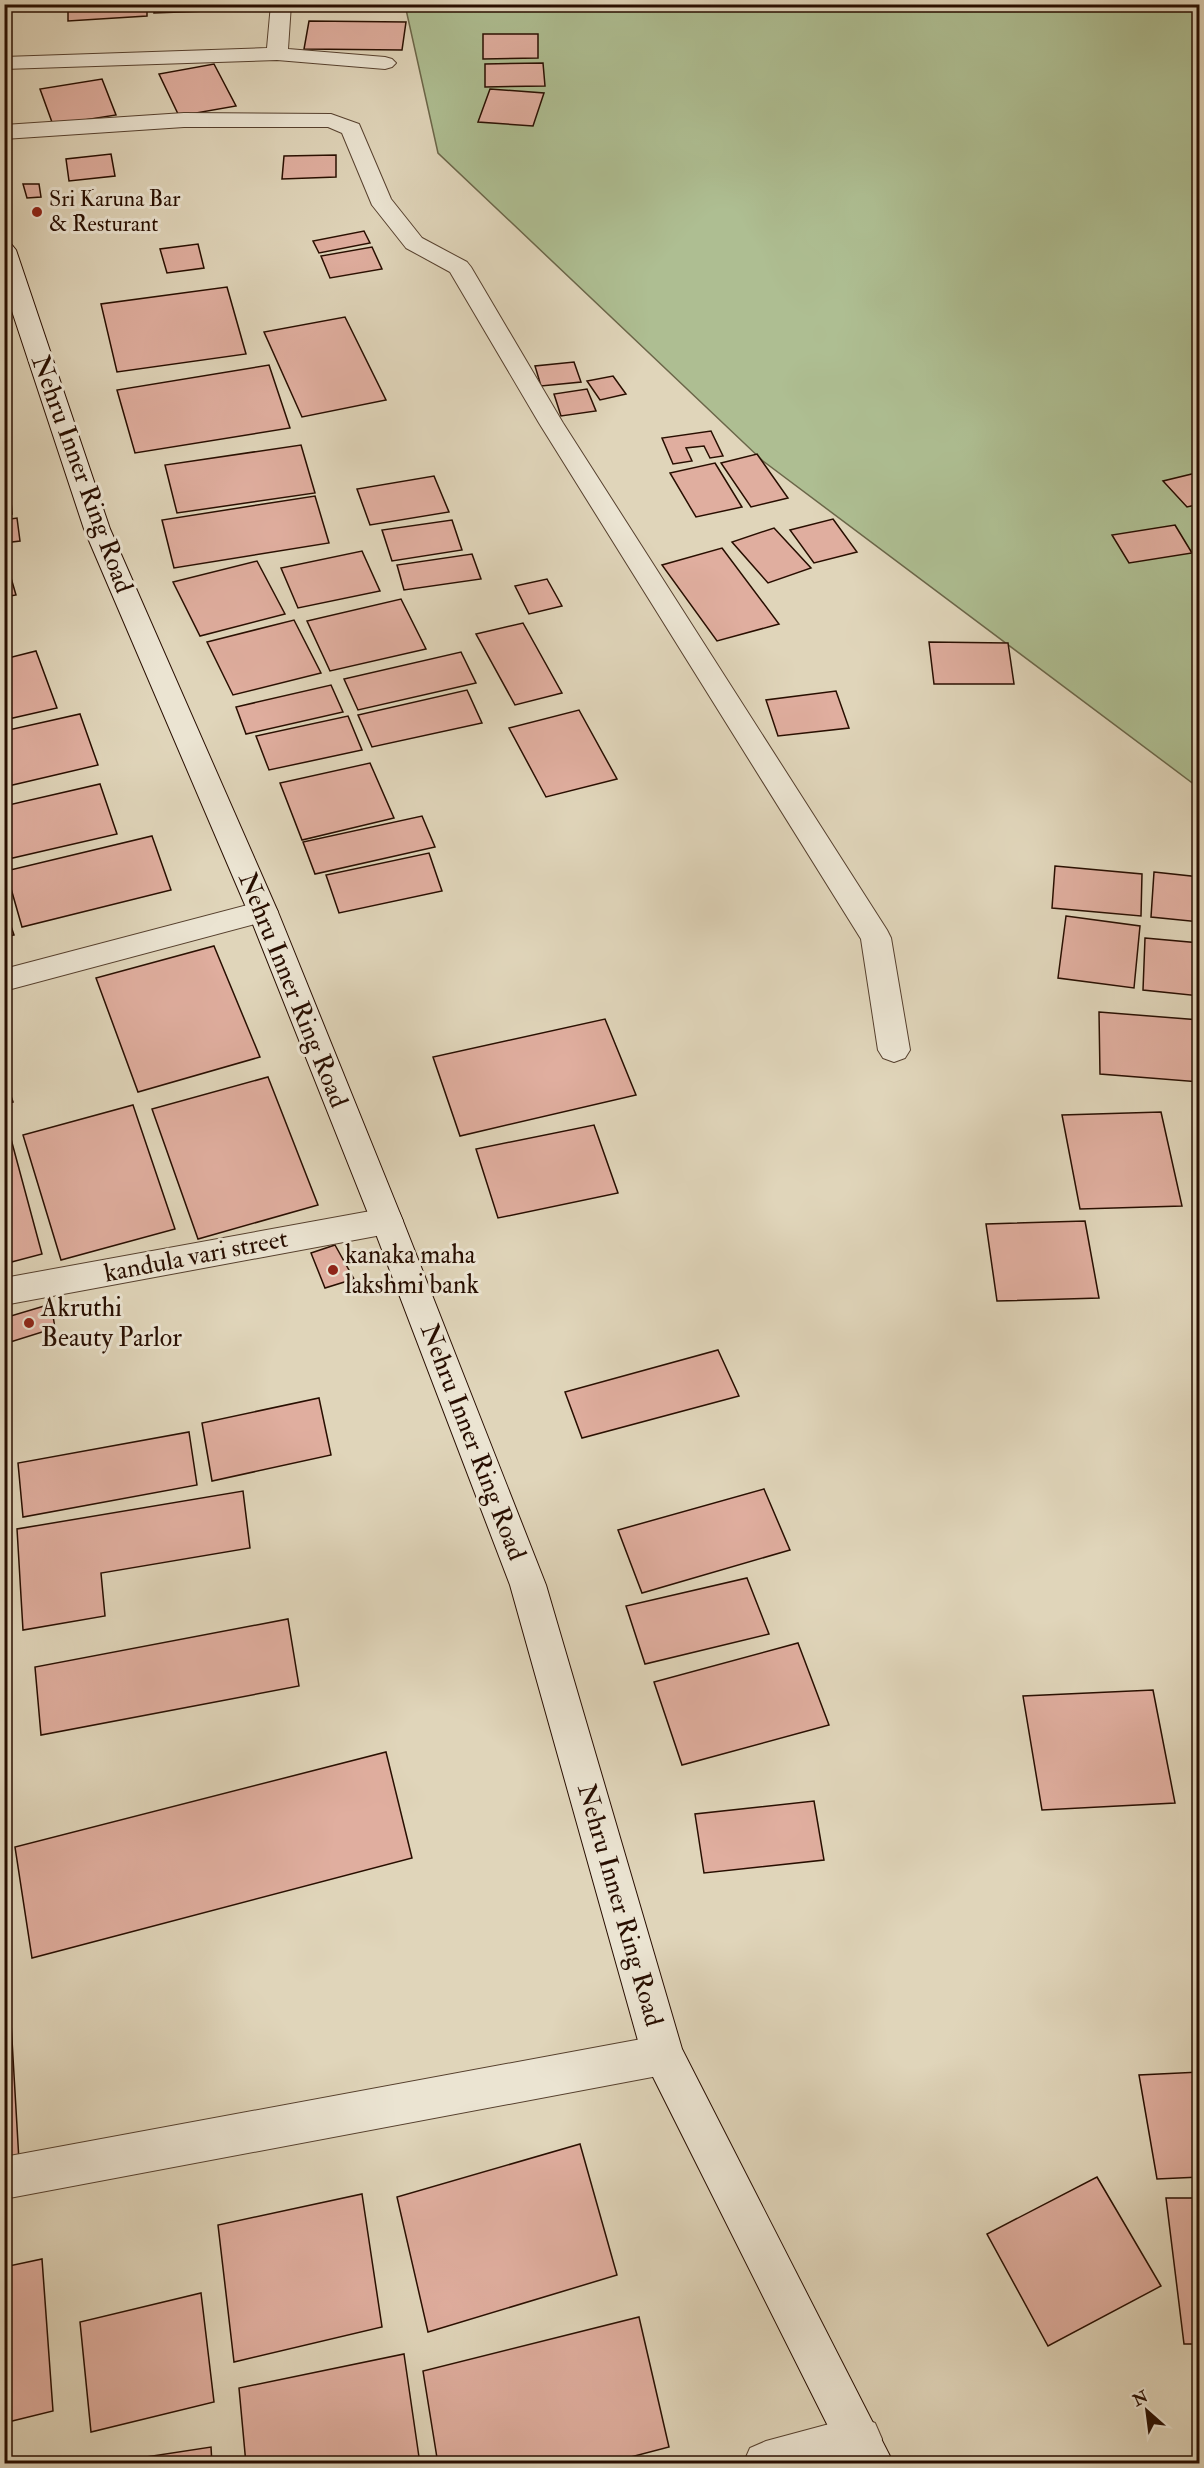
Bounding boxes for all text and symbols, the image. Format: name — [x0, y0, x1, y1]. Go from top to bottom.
place label: Sri Karuna Bar & Resturant — [49, 185, 181, 238]
marker: Sri Karuna Bar & Resturant — [30, 205, 44, 219]
street label: Nehru Inner Ring Road — [24, 351, 140, 597]
street label: Nehru Inner Ring Road — [231, 868, 355, 1112]
street label: kandula vari street — [102, 1223, 290, 1289]
place label: kanaka maha lakshmi bank — [345, 1239, 479, 1301]
marker: kanaka maha lakshmi bank — [326, 1263, 340, 1277]
place label: Akruthi Beauty Parlor — [40, 1292, 182, 1354]
marker: Akruthi Beauty Parlor — [22, 1316, 36, 1330]
street label: Nehru Inner Ring Road — [413, 1319, 533, 1565]
street label: Nehru Inner Ring Road — [570, 1780, 670, 2030]
north arrow — [1117, 2381, 1177, 2441]
text: N — [1129, 2386, 1152, 2411]

